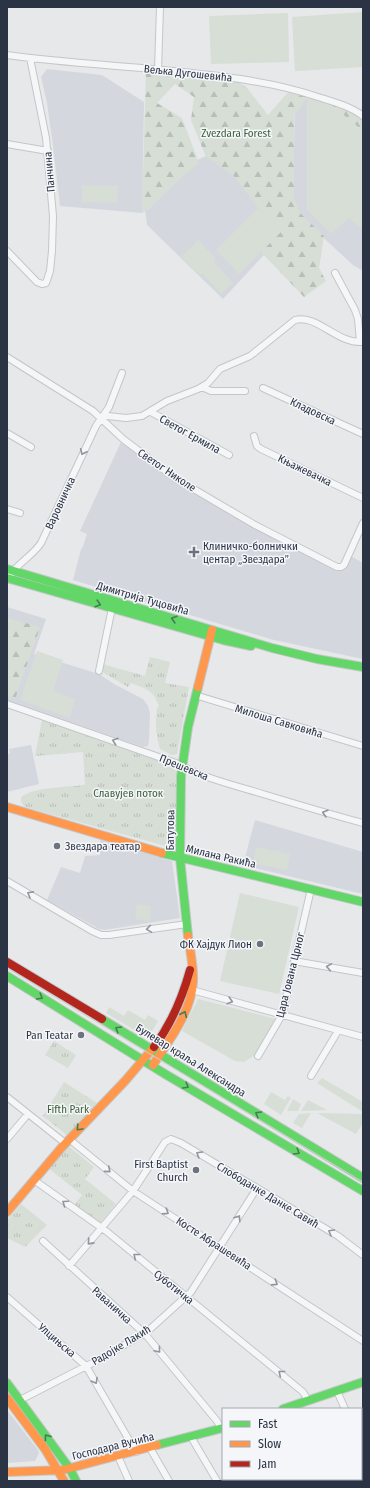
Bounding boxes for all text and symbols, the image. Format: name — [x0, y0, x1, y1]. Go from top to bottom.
street label: Вељка Дугошевића — [143, 62, 233, 85]
park label: Zvezdara Forest — [201, 127, 271, 140]
street label: Панчина — [41, 151, 58, 193]
street label: Кладовска — [288, 395, 338, 428]
street label: Светог Ермила — [157, 412, 222, 456]
street label: Светог Николе — [135, 446, 198, 495]
one-way arrow — [80, 448, 88, 456]
street label: Књажевачка — [276, 452, 334, 489]
street label: Варовничка — [43, 475, 78, 531]
place label: Клиничко-болнички центар „Звездара” — [203, 540, 298, 566]
marker: Клиничко-болнички центар „Звездара” — [188, 546, 200, 558]
street label: Димитрија Туцовића — [94, 579, 190, 618]
one-way arrow — [94, 599, 101, 608]
one-way arrow — [171, 615, 178, 624]
street label: Милоша Савковића — [233, 702, 324, 741]
one-way arrow — [111, 738, 118, 746]
street label: Прешевска — [157, 752, 210, 783]
park label: Славујев поток — [93, 787, 164, 800]
street label: Батутова — [164, 809, 177, 851]
one-way arrow — [322, 809, 329, 818]
place label: Звездара театар — [65, 840, 140, 853]
marker: Звездара театар — [52, 841, 62, 851]
street label: Милана Ракића — [185, 842, 257, 871]
one-way arrow — [27, 892, 34, 899]
one-way arrow — [145, 924, 152, 933]
street label: Цара Јована Црног — [274, 930, 308, 1019]
place label: ФК Хајдук Лион — [180, 938, 252, 951]
marker: ФК Хајдук Лион — [255, 939, 265, 949]
one-way arrow — [326, 963, 332, 971]
one-way arrow — [36, 992, 43, 999]
one-way arrow — [226, 996, 233, 1005]
one-way arrow — [179, 1010, 187, 1018]
street label: Булевар краља Александра — [133, 1021, 248, 1100]
one-way arrow — [115, 1026, 122, 1033]
place label: Pan Teatar — [26, 1029, 73, 1042]
marker: Pan Teatar — [76, 1030, 86, 1040]
one-way arrow — [182, 1081, 189, 1088]
park label: Fifth Park — [47, 1103, 90, 1116]
one-way arrow — [255, 1112, 262, 1119]
one-way arrow — [77, 1123, 84, 1131]
one-way arrow — [293, 1148, 300, 1155]
one-way arrow — [196, 1151, 203, 1159]
place label: First Baptist Church — [134, 1158, 188, 1184]
street label: Слободанке Данке Савић — [214, 1160, 321, 1231]
marker: First Baptist Church — [191, 1165, 201, 1175]
one-way arrow — [104, 1166, 111, 1173]
one-way arrow — [62, 1200, 69, 1208]
one-way arrow — [162, 1207, 169, 1215]
street label: Косте Абрашевића — [174, 1214, 254, 1273]
one-way arrow — [233, 1215, 241, 1222]
one-way arrow — [328, 1230, 336, 1237]
one-way arrow — [88, 1237, 95, 1245]
one-way arrow — [134, 1254, 141, 1261]
street label: Суботичка — [151, 1267, 196, 1307]
one-way arrow — [271, 1279, 278, 1286]
street label: Раваничка — [89, 1284, 134, 1327]
street label: Улцињска — [35, 1320, 78, 1360]
street label: Радојке Лакић — [89, 1323, 153, 1368]
one-way arrow — [154, 1346, 161, 1353]
one-way arrow — [278, 1371, 285, 1378]
one-way arrow — [90, 1377, 98, 1384]
legend — [222, 1408, 362, 1480]
text: Fast — [258, 1417, 277, 1431]
street label: Господара Вучића — [71, 1430, 156, 1463]
one-way arrow — [44, 1434, 52, 1441]
text: Slow — [258, 1437, 281, 1451]
text: Jam — [258, 1457, 276, 1471]

